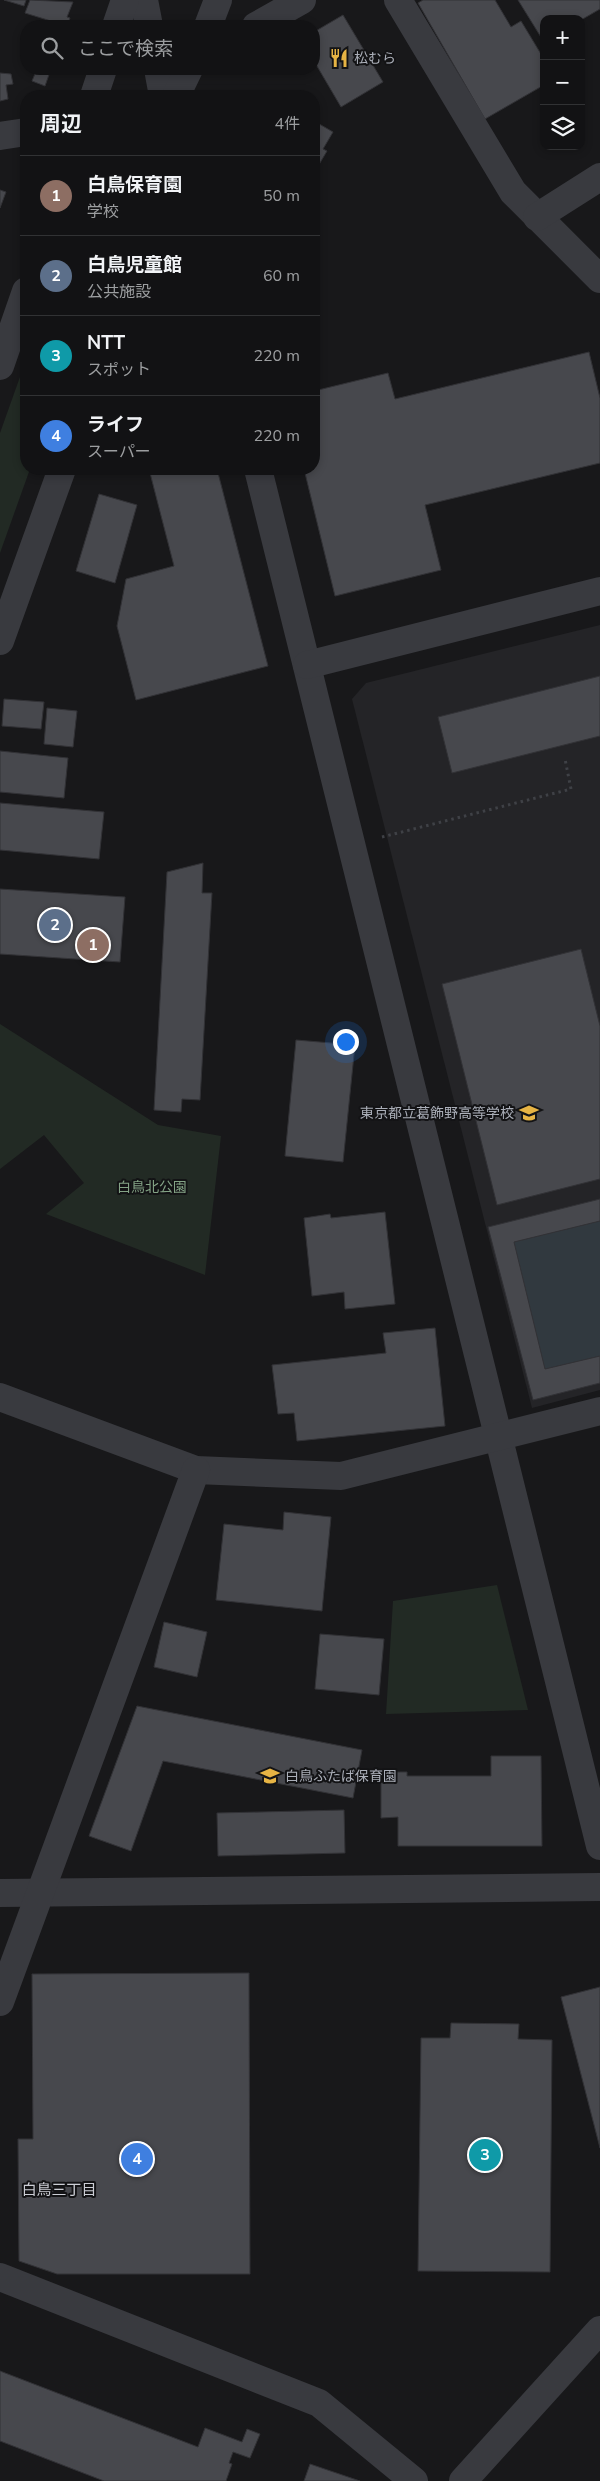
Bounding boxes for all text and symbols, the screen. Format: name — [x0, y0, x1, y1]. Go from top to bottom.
map controls — [540, 15, 585, 150]
button: + — [540, 15, 585, 60]
search box — [20, 20, 320, 75]
icon: search — [38, 34, 66, 62]
text: ここで検索 — [78, 36, 173, 62]
restaurant icon: 松むら — [328, 47, 350, 69]
place label: 松むら — [354, 49, 396, 68]
button: − — [540, 60, 585, 105]
button: layers — [540, 105, 585, 150]
text: 周辺 — [40, 110, 82, 138]
text: 4件 — [274, 113, 300, 135]
text: 白鳥保育園 — [87, 172, 182, 198]
text: 1 — [51, 185, 61, 207]
text: 50 m — [263, 185, 300, 207]
text: 学校 — [87, 201, 119, 223]
text: 白鳥児童館 — [87, 252, 182, 278]
text: 2 — [51, 265, 61, 287]
text: 60 m — [263, 265, 300, 287]
text: 公共施設 — [87, 281, 151, 303]
text: NTT — [87, 330, 125, 356]
text: 3 — [51, 345, 61, 367]
text: 220 m — [253, 345, 300, 367]
text: スポット — [87, 359, 151, 381]
text: ライフ — [87, 412, 144, 438]
text: 4 — [51, 425, 61, 447]
text: 220 m — [253, 425, 300, 447]
text: スーパー — [87, 441, 151, 463]
pin: 2 — [39, 906, 71, 944]
pin: 1 — [77, 926, 109, 964]
your location — [333, 1029, 359, 1055]
school or university icon: 東京都立葛飾野高等学校 — [518, 1102, 540, 1124]
place label: 東京都立葛飾野高等学校 — [360, 1104, 514, 1123]
park label: 白鳥北公園 — [117, 1178, 187, 1197]
school or university icon: 白鳥ふたば保育園 — [259, 1765, 281, 1787]
place label: 白鳥ふたば保育園 — [285, 1767, 397, 1786]
pin: 3 — [469, 2136, 501, 2174]
pin: 4 — [121, 2140, 153, 2178]
district label: 白鳥三丁目 — [21, 2180, 97, 2200]

